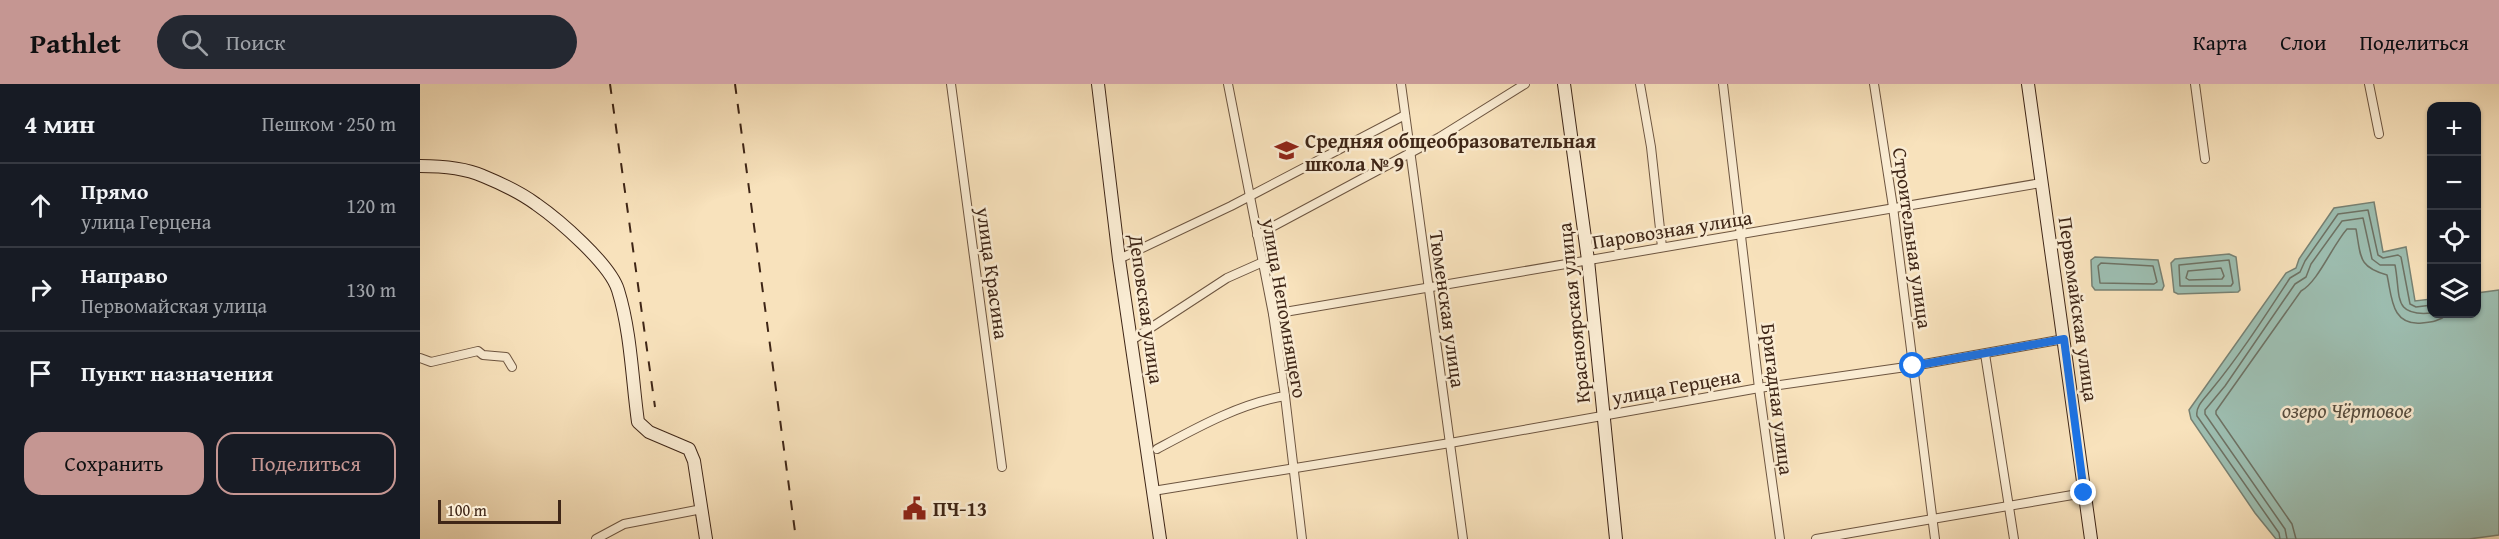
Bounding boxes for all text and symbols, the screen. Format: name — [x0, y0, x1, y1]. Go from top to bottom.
search box — [157, 15, 577, 69]
text: Pathlet — [30, 22, 121, 63]
icon: search — [178, 26, 211, 59]
text: Поиск — [226, 26, 286, 58]
text: Карта — [2193, 27, 2247, 58]
text: Слои — [2280, 27, 2326, 58]
text: Поделиться — [2359, 27, 2469, 58]
map controls — [2427, 102, 2481, 318]
button: + — [2427, 102, 2481, 156]
text: 4 мин — [24, 104, 95, 143]
text: Пешком · 250 m — [262, 109, 396, 138]
place label: Средняя общеобразовательная школа № 9 — [1305, 126, 1596, 178]
school or university icon: Средняя общеобразовательная школа № 9 — [1274, 138, 1300, 164]
street label: Строительная улица — [1886, 146, 1940, 331]
button: − — [2427, 156, 2481, 210]
text: Прямо — [81, 175, 148, 207]
icon: ahead — [24, 189, 57, 222]
text: 120 m — [346, 191, 396, 220]
street label: Паровозная улица — [1590, 202, 1755, 256]
street label: улица Красина — [969, 204, 1017, 341]
text: улица Герцена — [81, 207, 211, 236]
button: locate — [2427, 210, 2481, 264]
street label: улица Непомнящего — [1255, 215, 1315, 400]
street label: Первомайская улица — [2052, 215, 2106, 404]
street label: Красноярская улица — [1549, 221, 1597, 405]
street label: Тюменская улица — [1423, 229, 1473, 390]
street label: Деповская улица — [1122, 231, 1172, 386]
text: Направо — [81, 259, 168, 291]
button: layers — [2427, 264, 2481, 318]
icon: right — [24, 273, 57, 306]
text: 130 m — [346, 275, 396, 304]
text: Первомайская улица — [81, 291, 267, 320]
street label: Бригадная улица — [1754, 322, 1802, 477]
route start — [1899, 352, 1925, 378]
icon: arrive — [24, 357, 57, 390]
text: Пункт назначения — [81, 357, 273, 389]
street label: улица Герцена — [1608, 360, 1743, 412]
water label: озеро Чёртовое — [2282, 395, 2412, 426]
button: Сохранить — [24, 432, 204, 495]
button: Поделиться — [216, 432, 396, 495]
route end — [2070, 479, 2096, 505]
place label: ПЧ-13 — [933, 494, 987, 523]
public building icon: ПЧ-13 — [902, 495, 928, 521]
scale bar — [438, 497, 561, 524]
text: 100 m — [447, 498, 487, 522]

